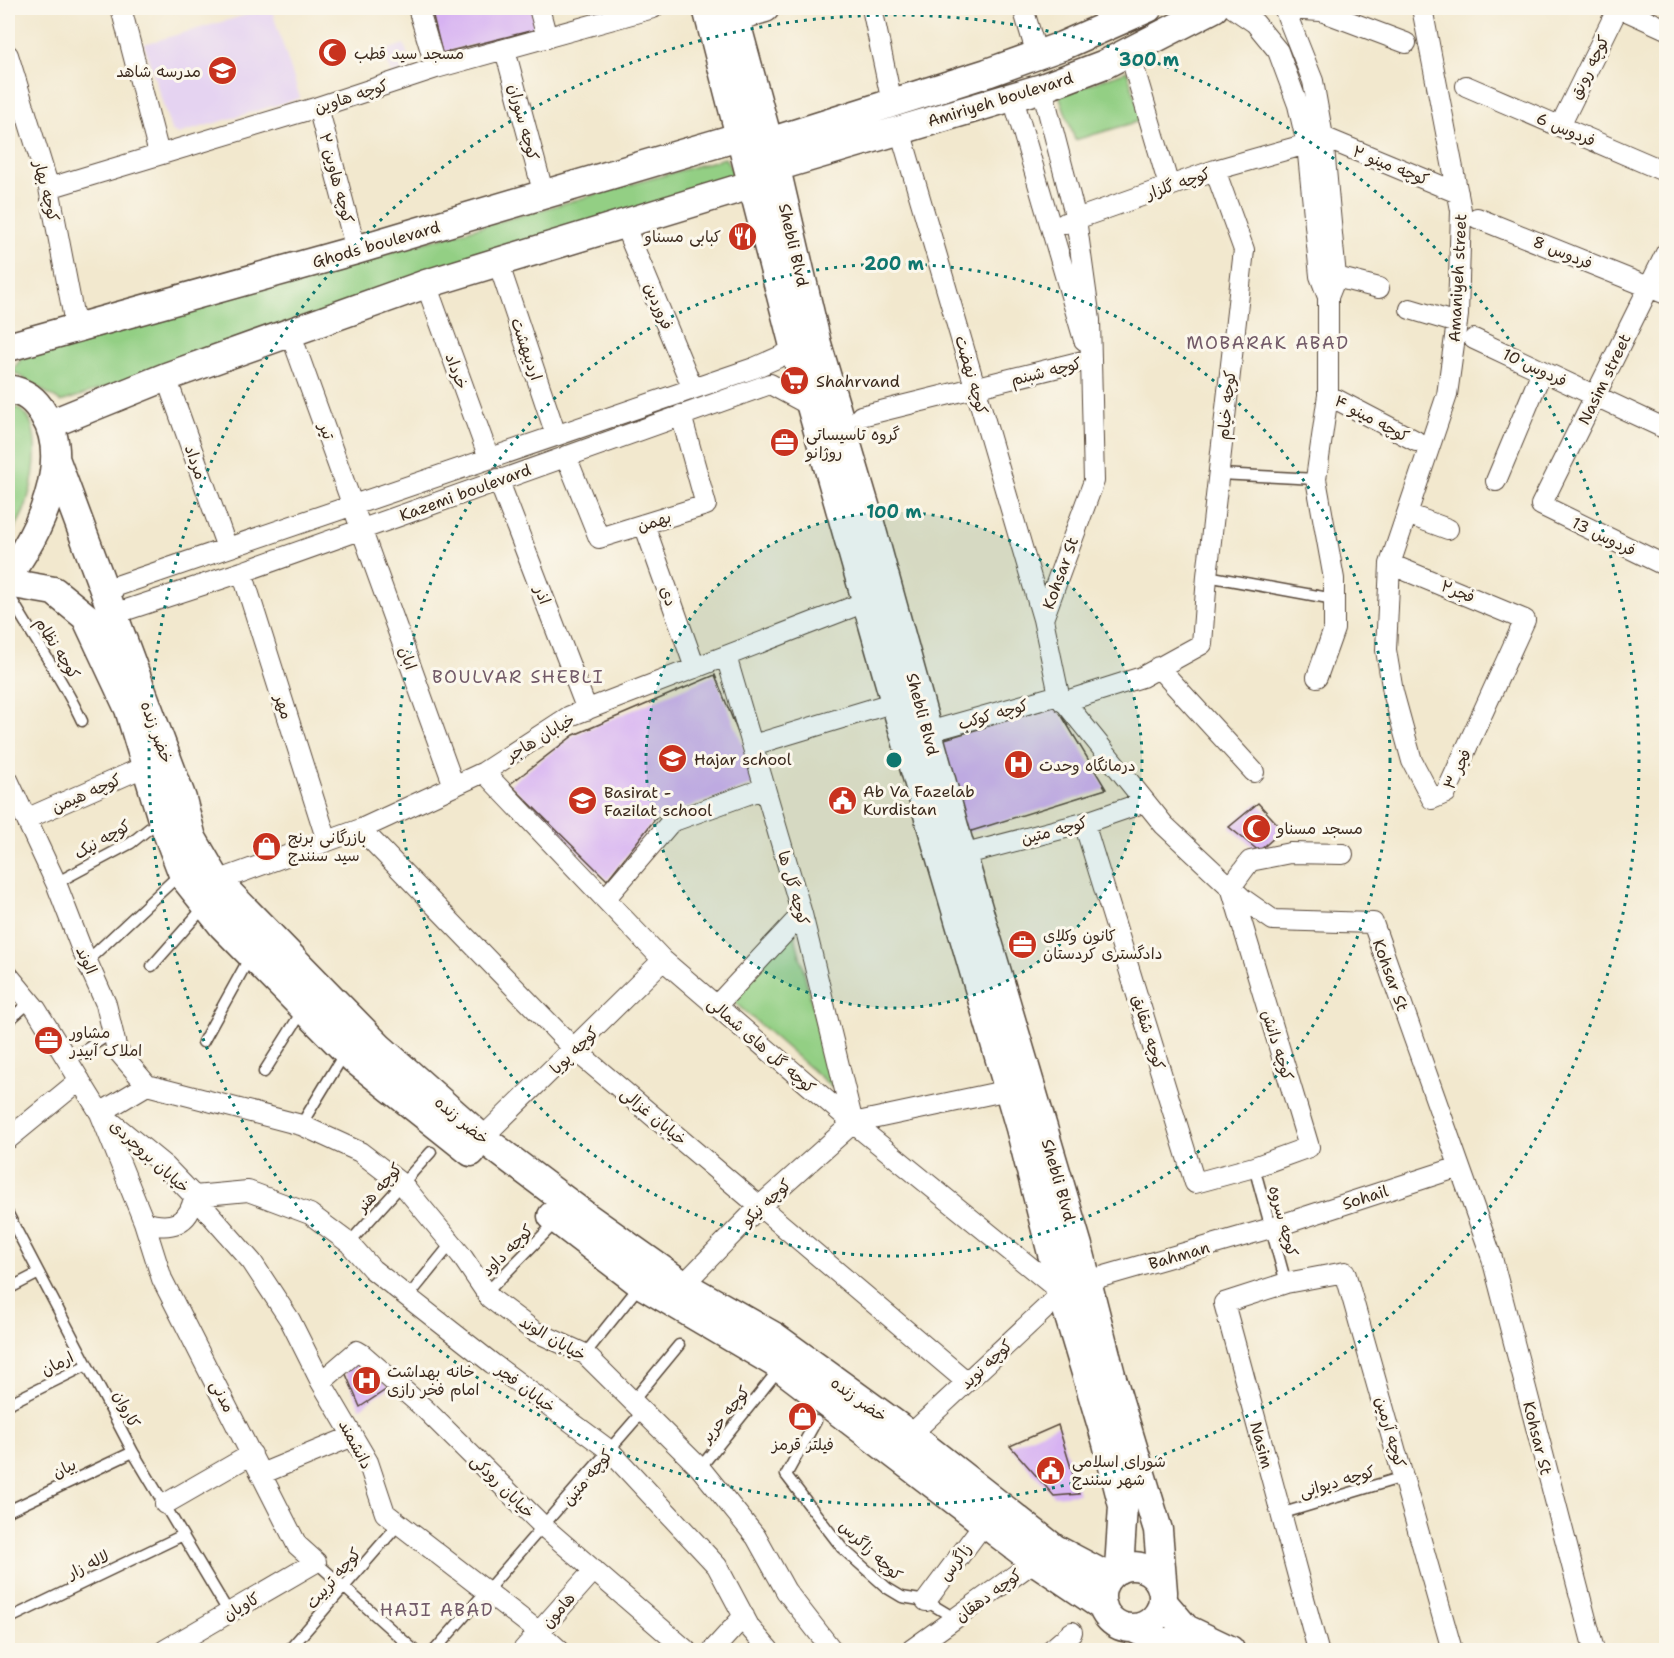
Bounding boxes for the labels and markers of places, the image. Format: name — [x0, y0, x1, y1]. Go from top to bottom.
mosque icon: مسجد سید قطب — [317, 37, 349, 69]
place label: مسجد سید قطب — [354, 43, 464, 64]
school or university icon: مدرسه شاهد — [206, 55, 238, 87]
place label: مدرسه شاهد — [116, 61, 201, 82]
restaurant icon: کبابی مسناو — [726, 220, 758, 252]
place label: کبابی مسناو — [643, 226, 721, 247]
supermarket icon: Shahrvand — [779, 365, 811, 397]
place label: Shahrvand — [816, 371, 900, 392]
place label: گروه تاسیساتی روژانو — [804, 424, 900, 463]
office icon: گروه تاسیساتی روژانو — [769, 427, 801, 459]
school or university icon: Hajar school — [657, 743, 689, 775]
place label: Hajar school — [694, 749, 792, 770]
hospital icon: درمانگاه وحدت — [1002, 749, 1034, 781]
centre of rings — [884, 750, 904, 770]
place label: درمانگاه وحدت — [1039, 755, 1136, 776]
place label: Ab Va Fazelab Kurdistan — [863, 781, 975, 820]
place label: Basirat - Fazilat school — [604, 782, 712, 821]
public building icon: Ab Va Fazelab Kurdistan — [826, 784, 858, 816]
school or university icon: Basirat - Fazilat school — [567, 785, 599, 817]
mosque icon: مسجد مسناو — [1240, 812, 1272, 844]
place label: مسجد مسناو — [1275, 818, 1363, 839]
place label: بازرگانی برنج سید سنندج — [288, 827, 366, 866]
shop icon: بازرگانی برنج سید سنندج — [251, 830, 283, 862]
place label: کانون وکلای دادگستری کردستان — [1043, 925, 1162, 964]
office icon: کانون وکلای دادگستری کردستان — [1006, 928, 1038, 960]
place label: مشاور املاک آبیدر — [68, 1022, 142, 1061]
office icon: مشاور املاک آبیدر — [33, 1025, 65, 1057]
place label: خانه بهداشت امام فخر رازی — [387, 1361, 479, 1402]
hospital icon: خانه بهداشت امام فخر رازی — [350, 1364, 382, 1396]
shop icon: فیلتر قرمز — [787, 1400, 819, 1432]
place label: فیلتر قرمز — [770, 1434, 834, 1455]
place label: شورای اسلامی شهر سنندج — [1072, 1451, 1166, 1490]
public building icon: شورای اسلامی شهر سنندج — [1035, 1454, 1067, 1486]

